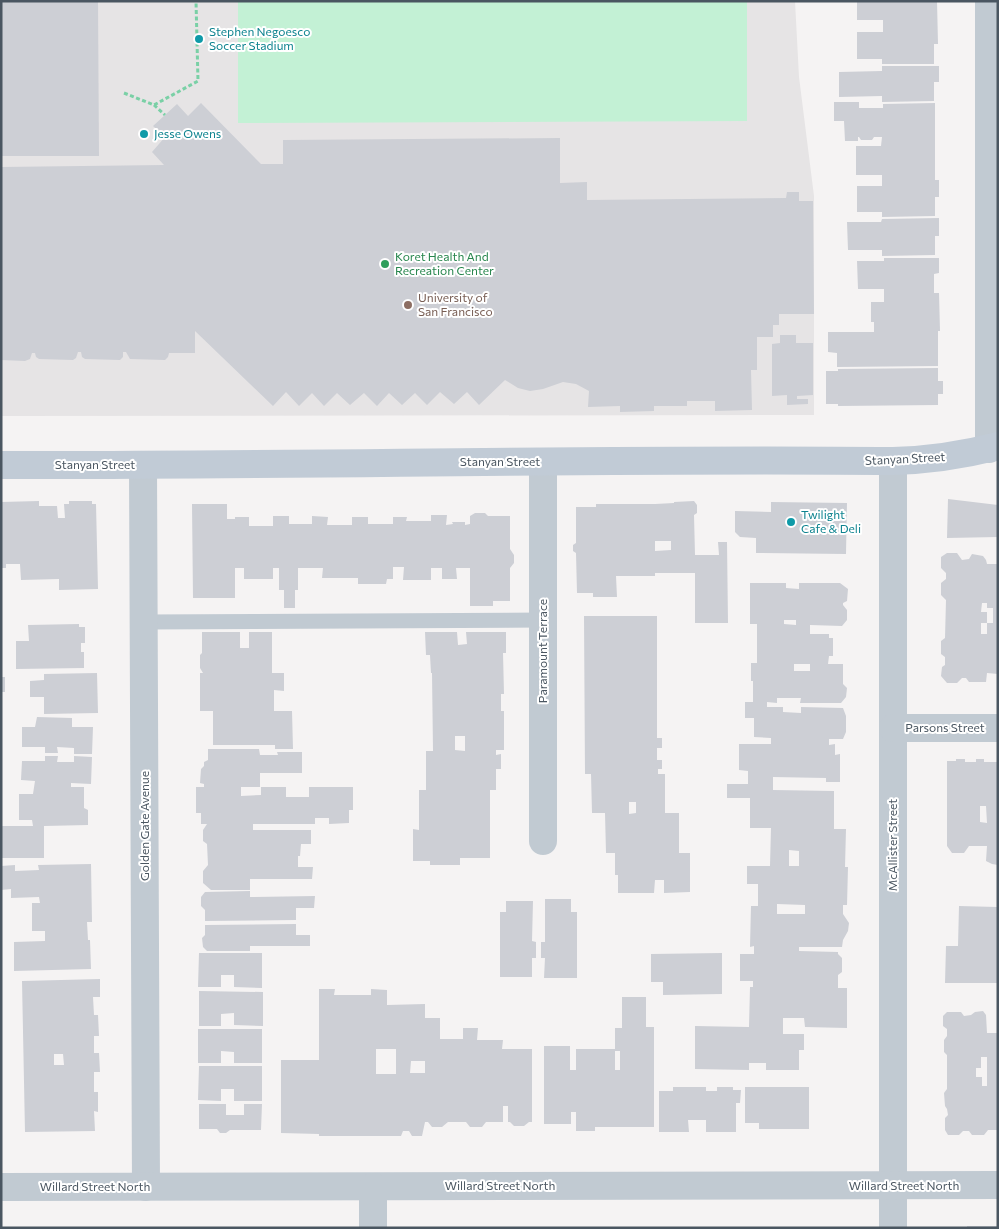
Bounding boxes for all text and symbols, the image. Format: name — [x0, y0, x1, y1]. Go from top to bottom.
place label: Stephen Negoesco Soccer Stadium — [209, 24, 310, 52]
marker: Stephen Negoesco Soccer Stadium — [193, 33, 205, 45]
place label: Jesse Owens — [154, 126, 221, 141]
marker: Jesse Owens — [138, 128, 150, 140]
place label: Koret Health And Recreation Center — [395, 249, 494, 277]
marker: Koret Health And Recreation Center — [379, 258, 391, 270]
place label: University of San Francisco — [418, 290, 493, 318]
marker: University of San Francisco — [402, 299, 414, 311]
street label: Stanyan Street — [864, 449, 945, 467]
street label: Stanyan Street — [460, 454, 540, 468]
street label: Stanyan Street — [55, 457, 135, 471]
place label: Twilight Cafe & Deli — [801, 507, 861, 535]
marker: Twilight Cafe & Deli — [785, 516, 797, 528]
street label: Paramount Terrace — [535, 599, 549, 703]
street label: Parsons Street — [905, 720, 985, 734]
street label: Golden Gate Avenue — [137, 771, 151, 881]
street label: McAllister Street — [885, 799, 899, 891]
street label: Willard Street North — [445, 1178, 555, 1192]
street label: Willard Street North — [849, 1178, 959, 1192]
street label: Willard Street North — [40, 1179, 150, 1193]

